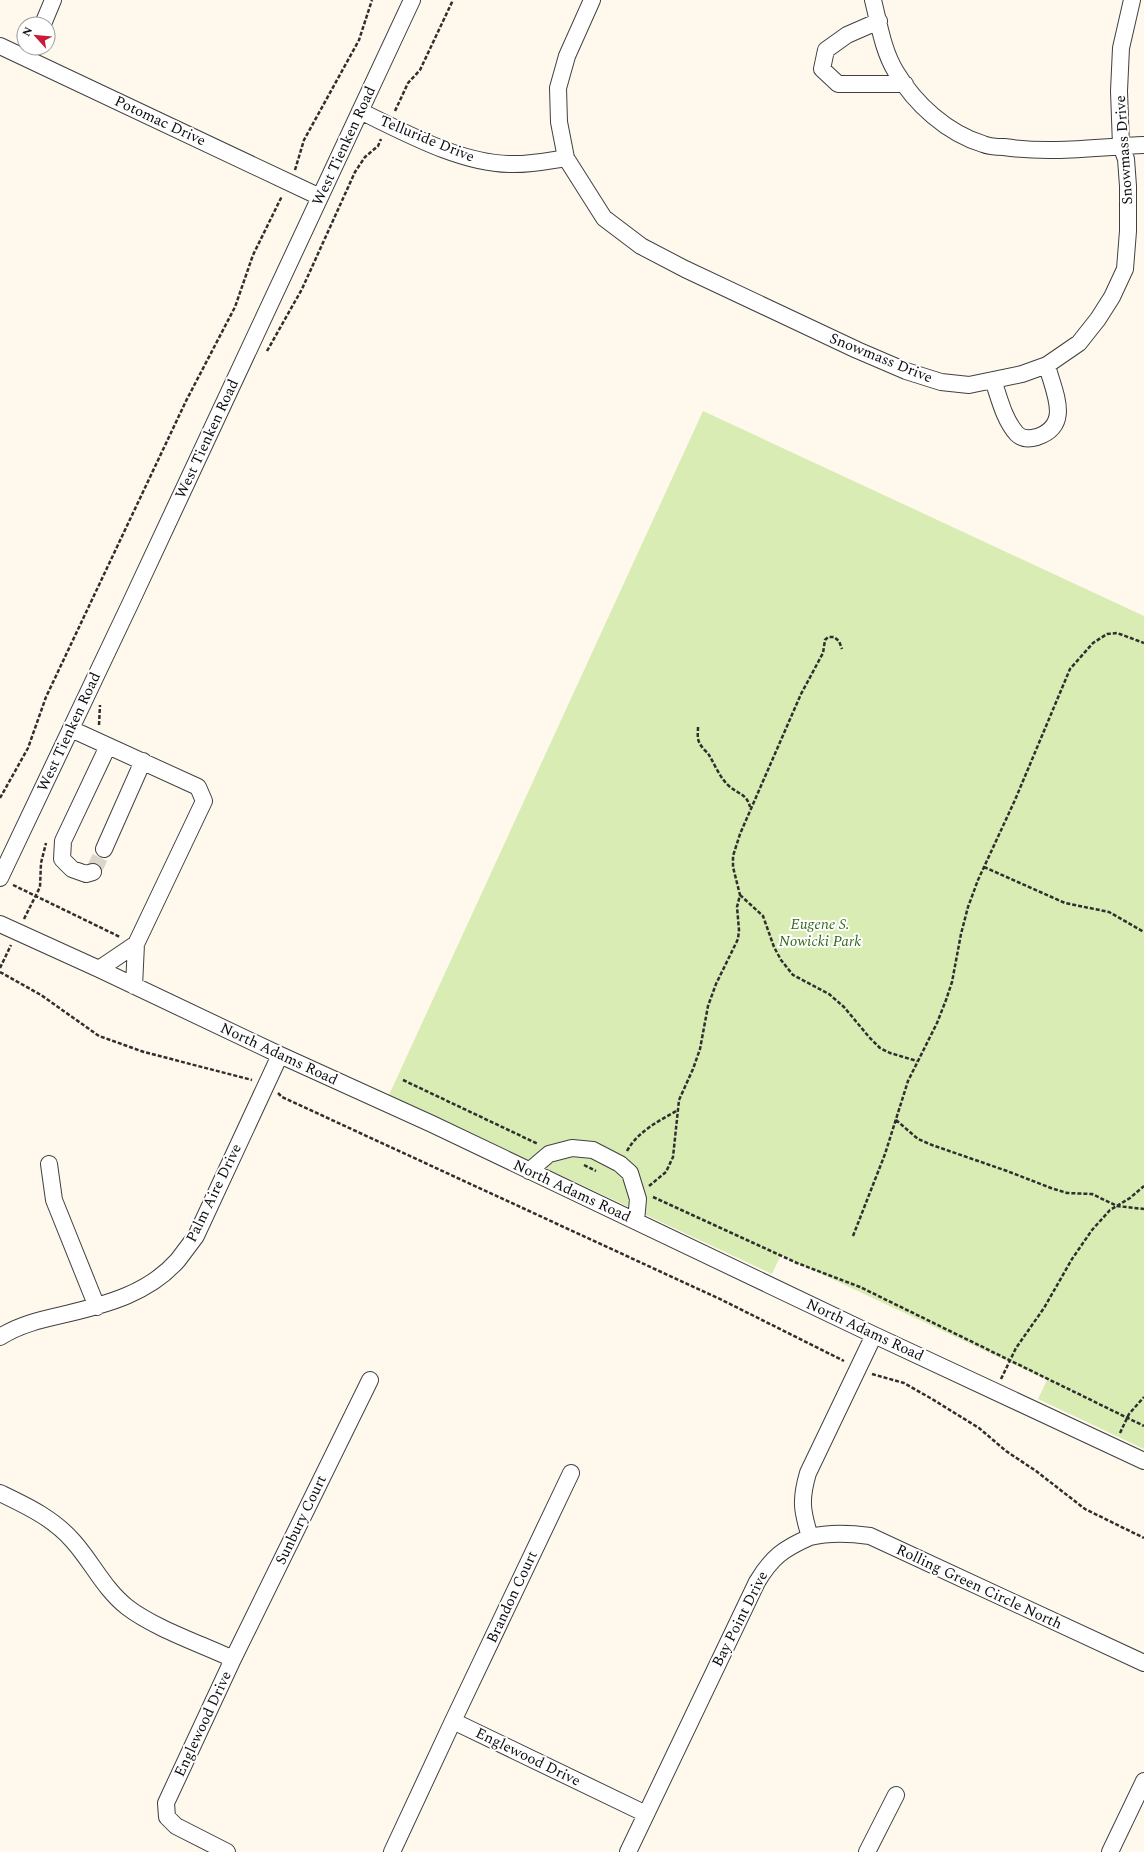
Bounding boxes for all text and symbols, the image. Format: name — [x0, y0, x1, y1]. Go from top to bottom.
north arrow — [16, 16, 56, 56]
text: N — [18, 24, 37, 40]
street label: West Tienken Road — [306, 82, 382, 210]
street label: Potomac Drive — [110, 90, 210, 152]
street label: Snowmass Drive — [1109, 95, 1139, 205]
street label: Telluride Drive — [376, 109, 478, 169]
street label: Snowmass Drive — [826, 327, 936, 389]
street label: West Tienken Road — [169, 375, 245, 503]
street label: West Tienken Road — [31, 668, 107, 796]
park label: Eugene S. Nowicki Park — [779, 913, 861, 953]
street label: North Adams Road — [216, 1017, 342, 1091]
street label: Palm Aire Drive — [180, 1140, 248, 1246]
street label: North Adams Road — [509, 1154, 635, 1228]
street label: North Adams Road — [802, 1293, 928, 1367]
street label: Sunbury Court — [269, 1471, 333, 1569]
street label: Rolling Green Circle North — [892, 1538, 1066, 1636]
street label: Brandon Court — [481, 1547, 543, 1647]
street label: Bay Point Drive — [706, 1567, 774, 1671]
street label: Englewood Drive — [168, 1667, 238, 1781]
street label: Englewood Drive — [471, 1722, 585, 1792]

